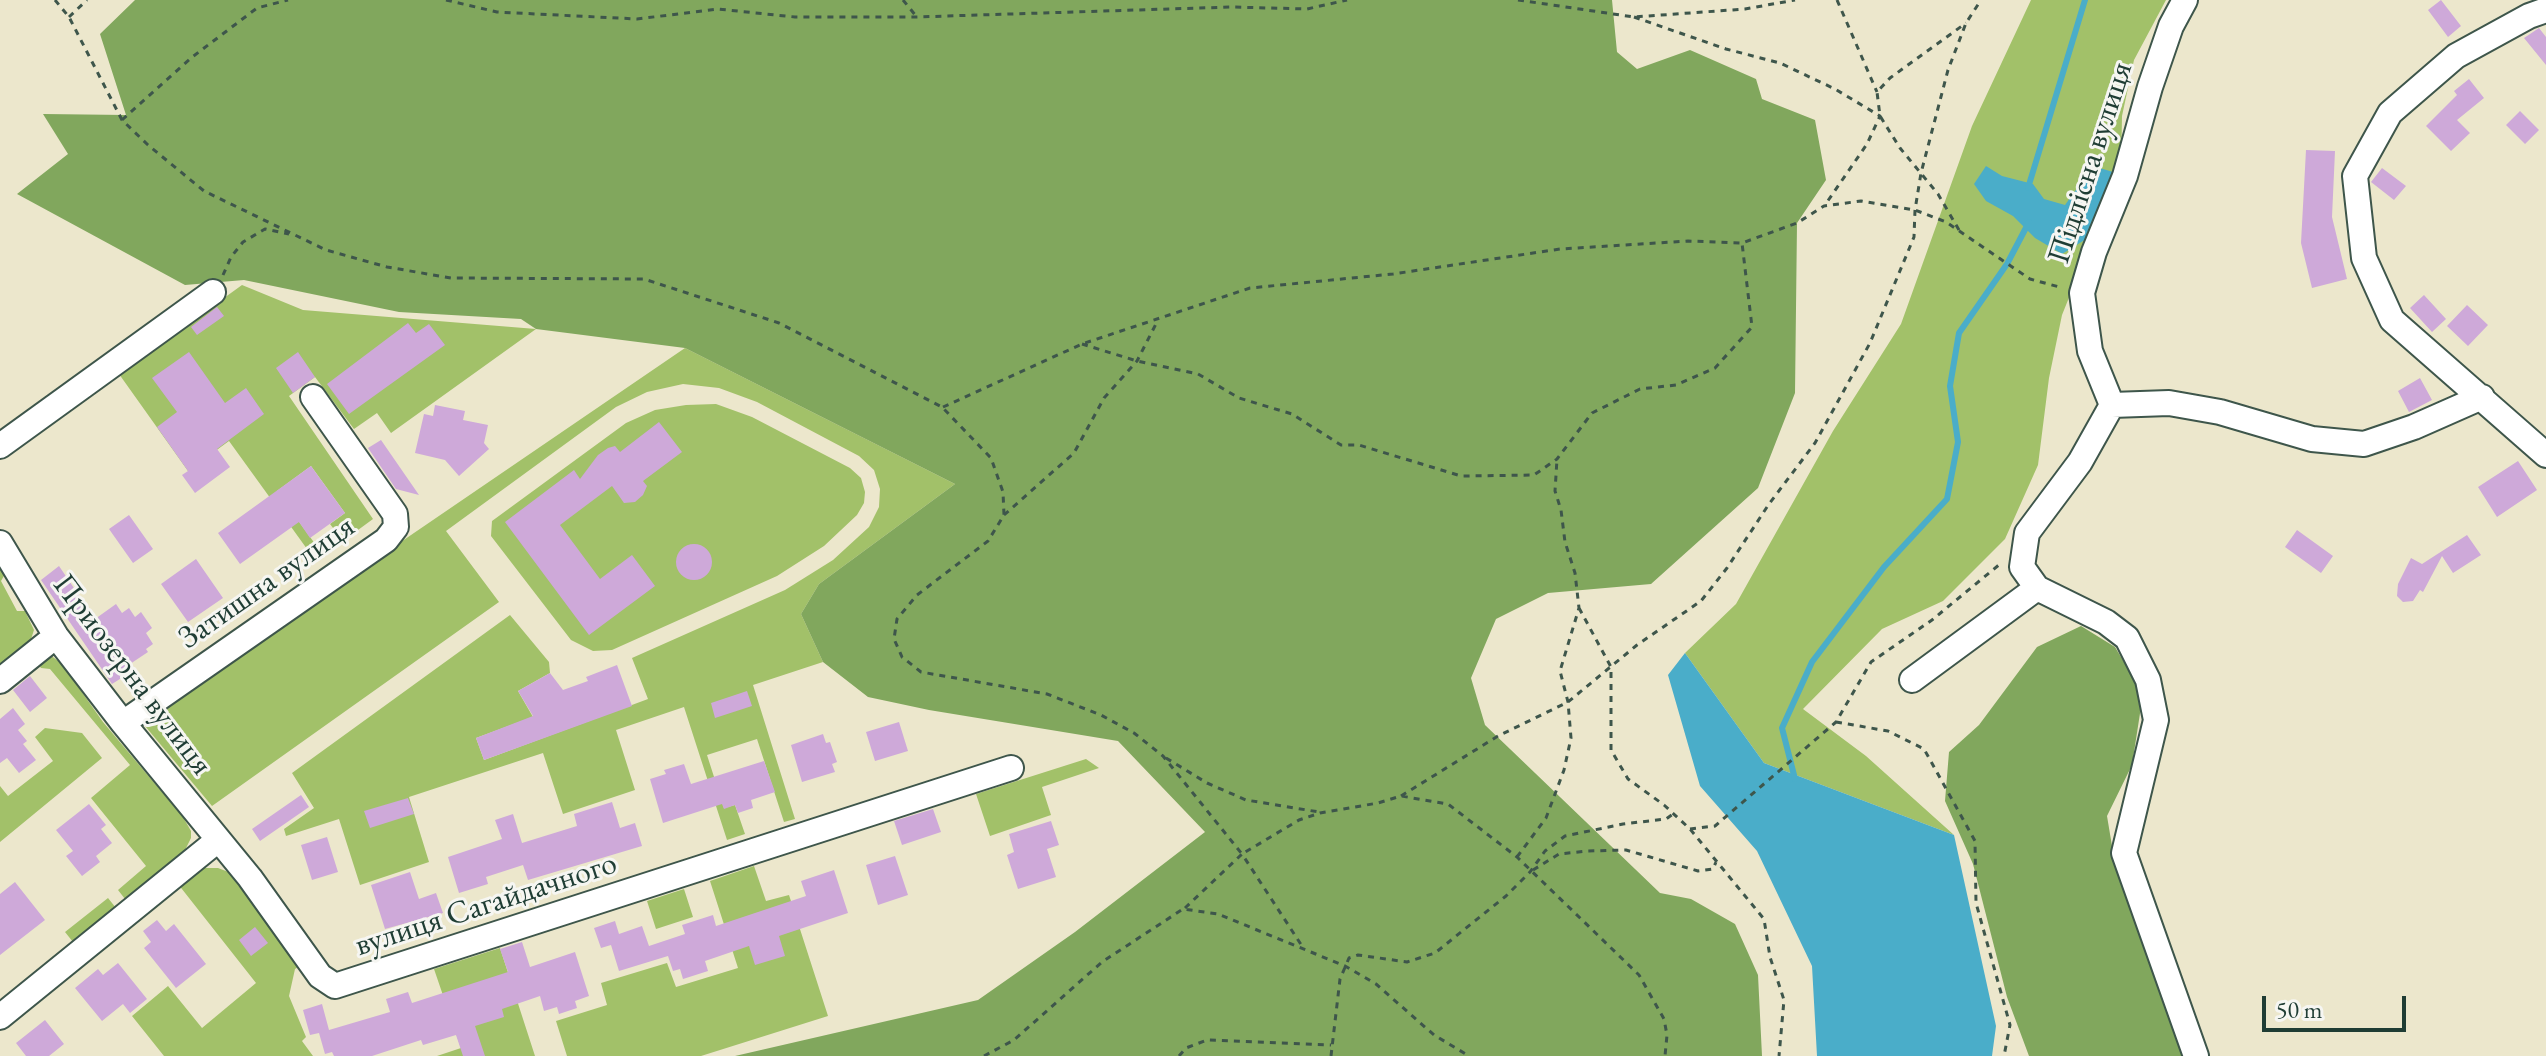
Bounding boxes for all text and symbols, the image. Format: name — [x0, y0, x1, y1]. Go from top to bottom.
street label: Підлісна вулиця — [2040, 57, 2142, 269]
street label: Затишна вулиця — [171, 508, 363, 658]
street label: Приозерна вулиця — [44, 567, 220, 783]
street label: вулиця Сагайдачного — [350, 845, 622, 965]
scale bar — [2266, 980, 2410, 1030]
text: 50 m — [2276, 994, 2323, 1025]

